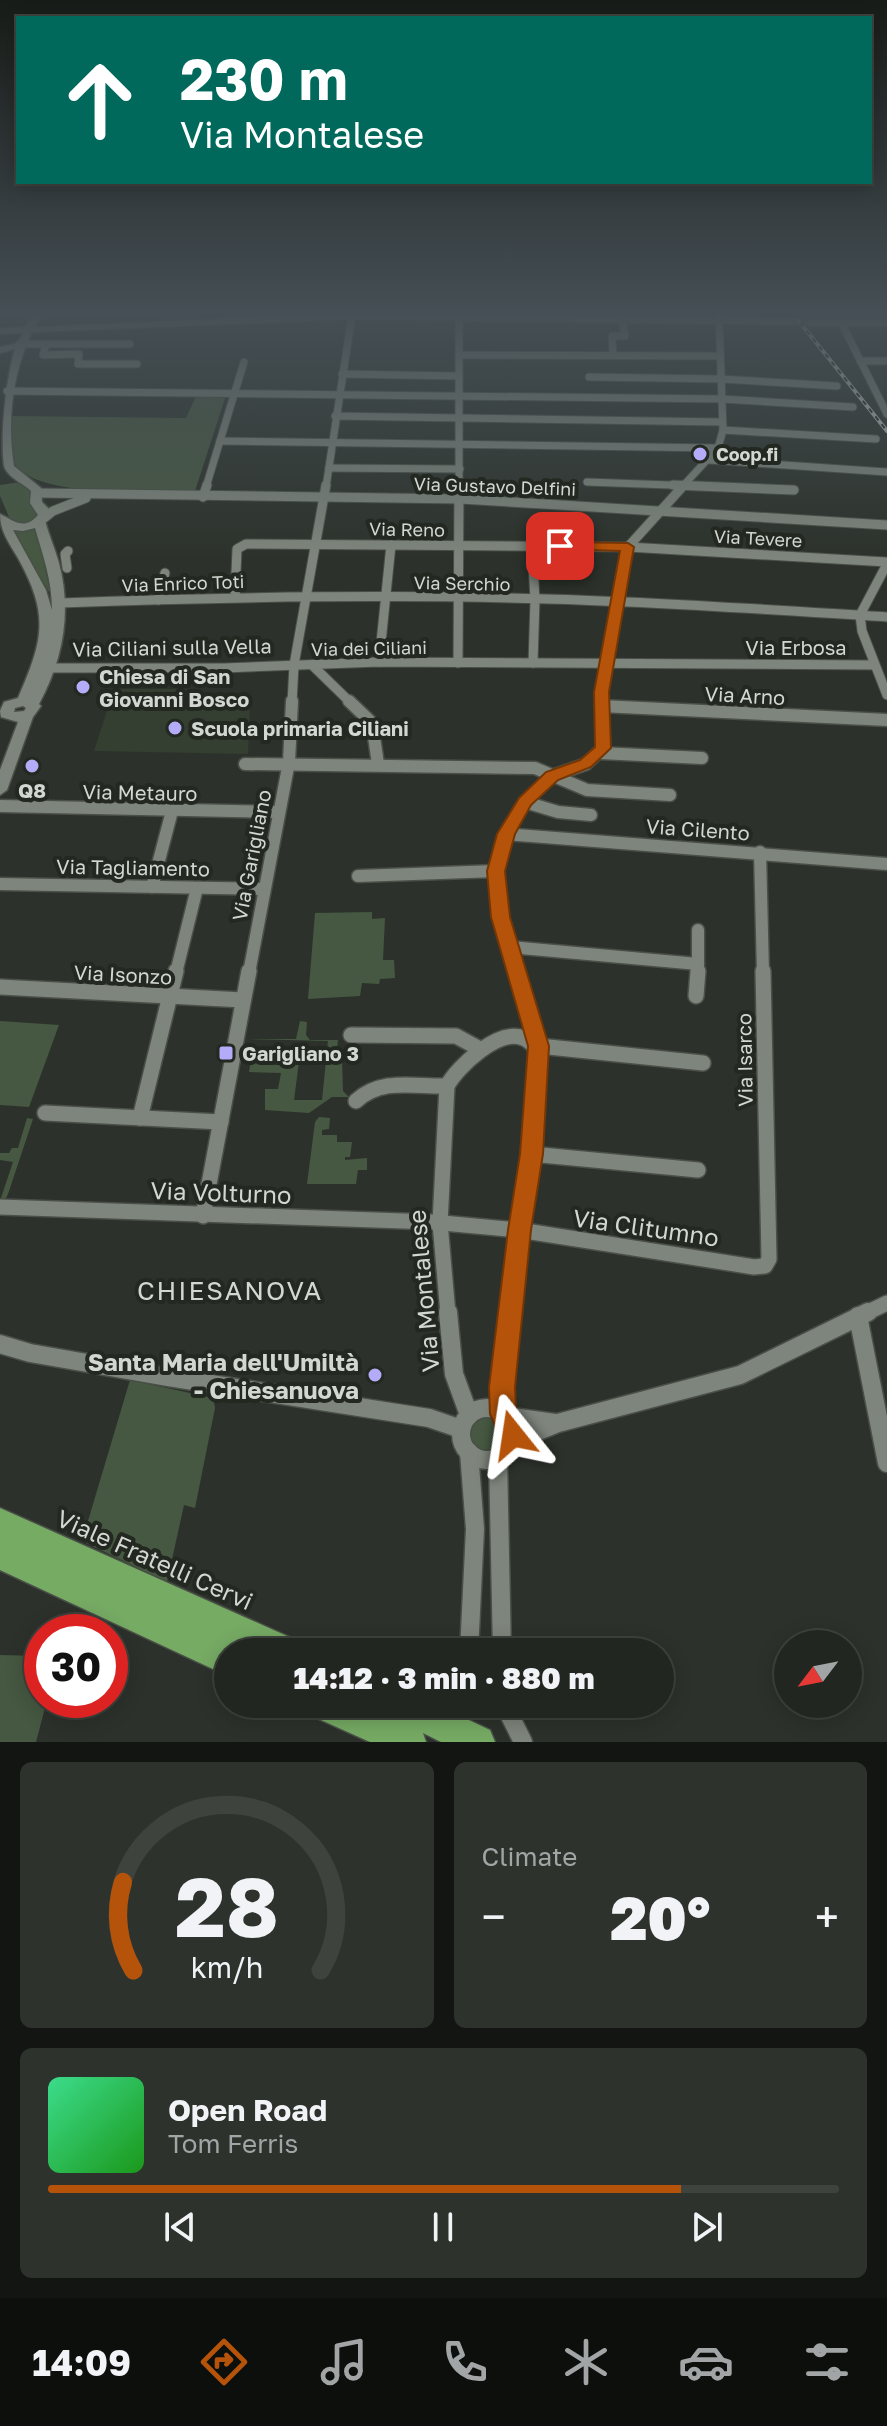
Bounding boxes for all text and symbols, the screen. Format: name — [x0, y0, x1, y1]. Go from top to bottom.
text: 230 m — [180, 45, 348, 112]
icon: ahead — [48, 48, 152, 152]
text: Via Montalese — [180, 113, 424, 156]
place label: Coop.fi — [716, 443, 778, 465]
marker: Coop.fi — [691, 445, 709, 463]
street label: Via Gustavo Delfini — [413, 472, 577, 500]
pin — [526, 512, 594, 580]
street label: Via Reno — [369, 517, 445, 541]
icon: arrive — [538, 524, 582, 568]
street label: Via Tevere — [713, 525, 803, 551]
street label: Via Enrico Toti — [121, 570, 245, 596]
street label: Via Serchio — [413, 571, 511, 595]
street label: Via Ciliani sulla Vella — [72, 633, 272, 661]
street label: Via Erbosa — [745, 635, 847, 659]
street label: Via dei Ciliani — [311, 636, 427, 660]
place label: Chiesa di San Giovanni Bosco — [99, 664, 249, 711]
marker: Chiesa di San Giovanni Bosco — [74, 678, 92, 696]
street label: Via Arno — [704, 681, 786, 709]
place label: Scuola primaria Ciliani — [191, 716, 409, 740]
marker: Scuola primaria Ciliani — [166, 719, 184, 737]
marker: Q8 — [23, 757, 41, 775]
place label: Q8 — [18, 778, 46, 802]
street label: Via Metauro — [82, 779, 198, 805]
street label: Via Garigliano — [227, 787, 275, 923]
street label: Via Cilento — [645, 813, 751, 845]
street label: Via Tagliamento — [56, 854, 210, 880]
street label: Via Isonzo — [73, 959, 173, 989]
street label: Via Isarco — [731, 1013, 757, 1107]
place label: Garigliano 3 — [242, 1041, 359, 1065]
marker: Garigliano 3 — [217, 1044, 235, 1062]
street label: Via Volturno — [150, 1175, 292, 1209]
street label: Via Clitumno — [571, 1202, 721, 1252]
street label: Via Montalese — [401, 1209, 445, 1373]
district label: CHIESANOVA — [137, 1275, 323, 1306]
place label: Santa Maria dell'Umiltà - Chiesanuova — [88, 1347, 359, 1404]
marker: Santa Maria dell'Umiltà - Chiesanuova — [366, 1366, 384, 1384]
position arrow — [471, 1393, 555, 1477]
street label: Viale Fratelli Cervi — [52, 1503, 258, 1615]
speed limit sign: 30 — [24, 1614, 128, 1718]
north arrow — [774, 1630, 862, 1718]
map controls — [774, 1630, 862, 1718]
text: 14:12 · 3 min · 880 m — [294, 1660, 595, 1696]
text: Climate — [482, 1841, 577, 1872]
text: 28 — [175, 1855, 279, 1955]
text: 20° — [610, 1881, 710, 1953]
text: − — [482, 1890, 506, 1943]
text: + — [815, 1890, 839, 1943]
text: km/h — [190, 1950, 263, 1984]
text: Open Road — [168, 2092, 327, 2128]
text: Tom Ferris — [168, 2128, 298, 2159]
icon: previous — [158, 2205, 202, 2249]
icon: pause — [421, 2205, 465, 2249]
icon: next — [685, 2205, 729, 2249]
icon: directions — [196, 2334, 252, 2390]
icon: music — [316, 2334, 372, 2390]
icon: phone — [437, 2334, 493, 2390]
icon: climate — [558, 2334, 614, 2390]
icon: car — [678, 2334, 734, 2390]
icon: filters — [799, 2334, 855, 2390]
text: 14:09 — [32, 2341, 131, 2384]

